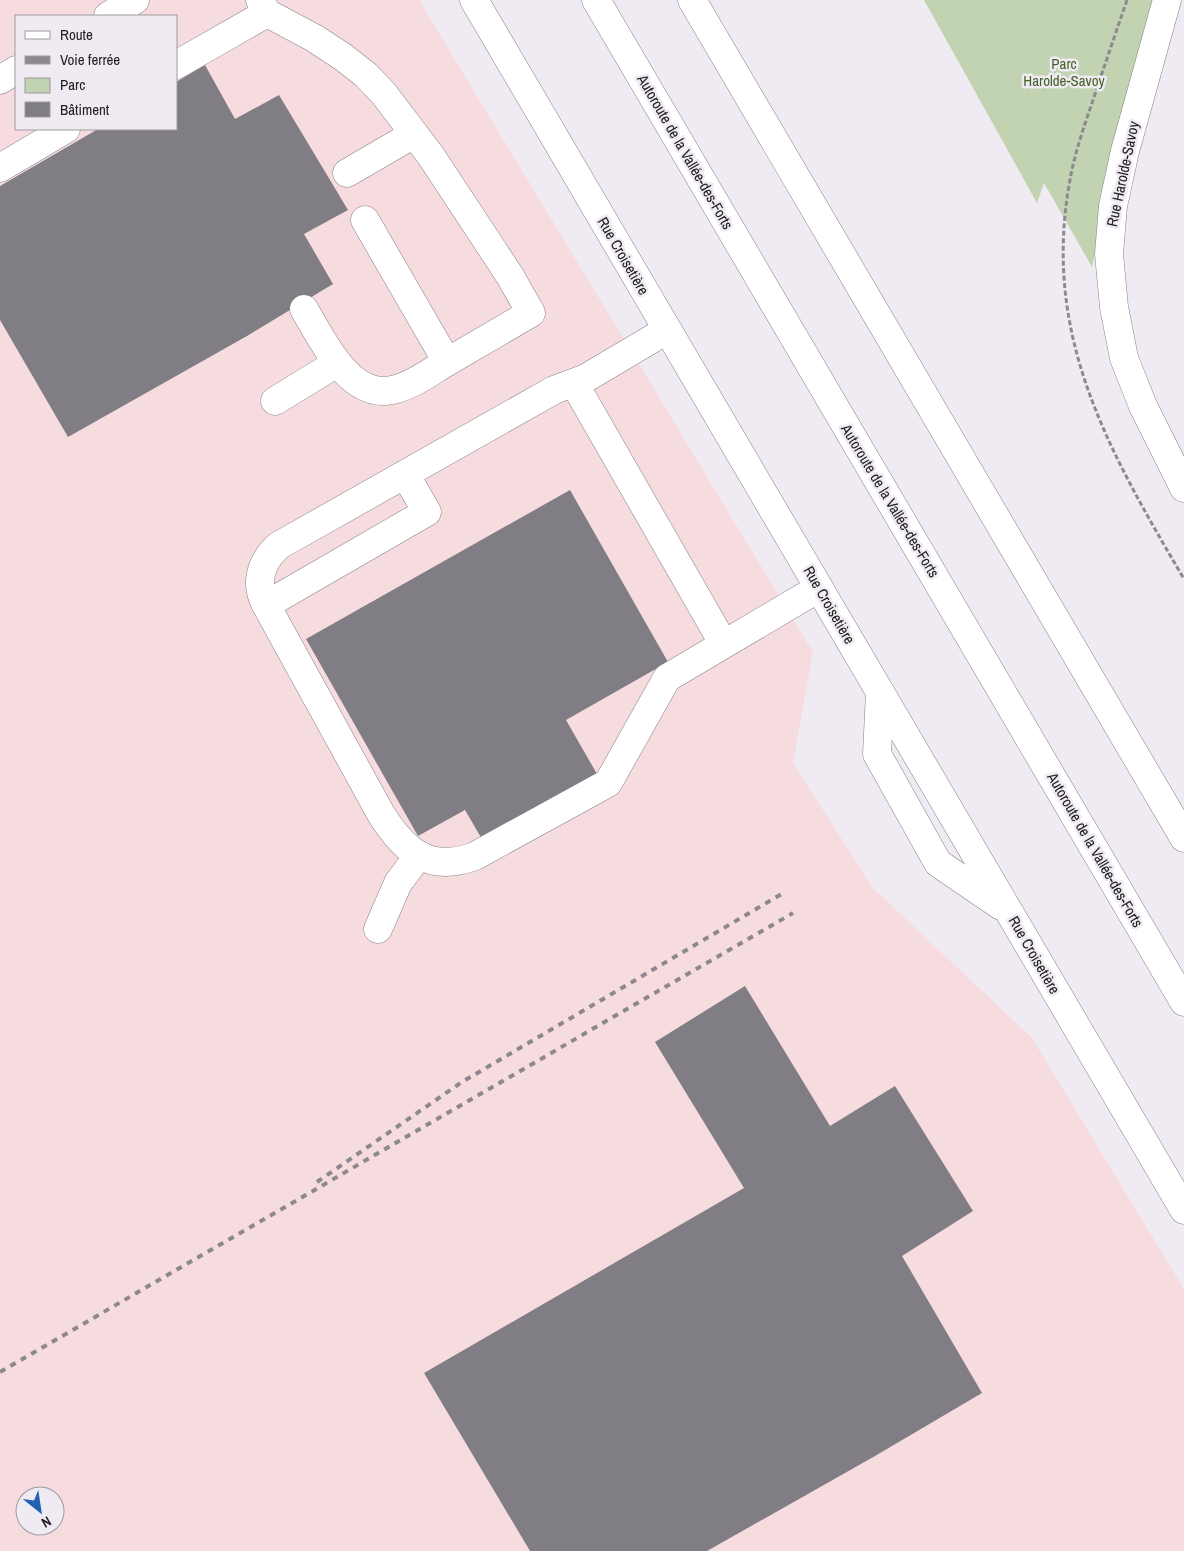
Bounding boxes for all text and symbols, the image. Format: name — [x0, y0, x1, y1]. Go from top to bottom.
legend — [15, 15, 178, 130]
text: Route — [60, 24, 93, 45]
text: Voie ferrée — [60, 49, 120, 70]
park label: Parc Harolde-Savoy — [1023, 53, 1106, 91]
street label: Autoroute de la Vallée-des-Forts — [632, 70, 738, 233]
text: Parc — [60, 74, 85, 95]
text: Bâtiment — [60, 99, 110, 120]
street label: Rue Harolde-Savoy — [1101, 118, 1144, 229]
street label: Rue Croisetière — [593, 213, 654, 299]
street label: Autoroute de la Vallée-des-Forts — [836, 419, 945, 581]
street label: Rue Croisetière — [799, 562, 860, 648]
street label: Autoroute de la Vallée-des-Forts — [1042, 768, 1148, 931]
street label: Rue Croisetière — [1004, 912, 1065, 998]
north arrow — [15, 1486, 65, 1536]
text: N — [38, 1512, 55, 1532]

